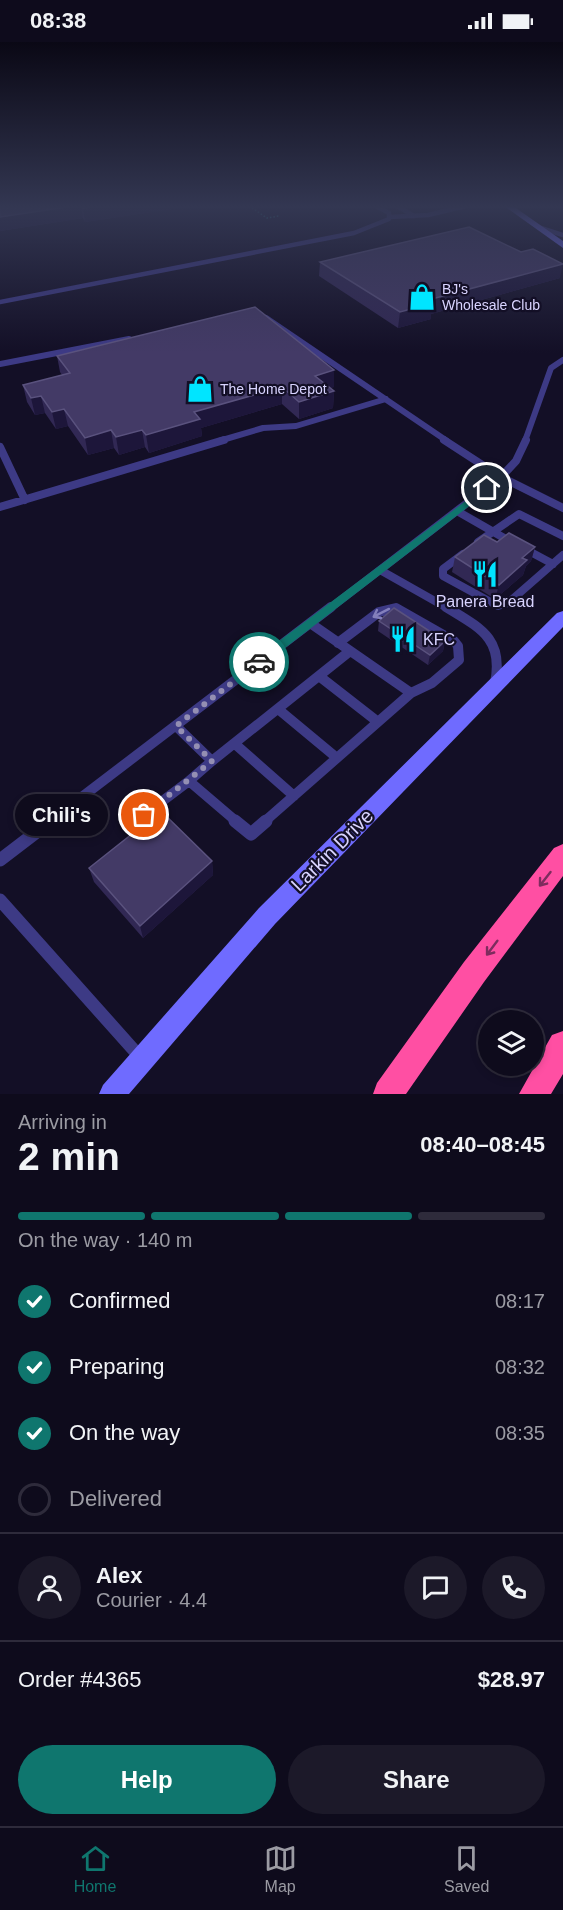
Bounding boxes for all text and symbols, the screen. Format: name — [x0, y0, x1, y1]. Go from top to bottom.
text: 08:38 — [30, 8, 86, 33]
place label: BJ's Wholesale Club — [442, 281, 540, 313]
shop icon: BJ's Wholesale Club — [407, 282, 437, 312]
shop icon: The Home Depot — [185, 374, 215, 404]
place label: The Home Depot — [220, 381, 327, 397]
pin — [461, 462, 512, 513]
icon: home — [470, 471, 503, 504]
restaurant icon: Panera Bread — [470, 559, 500, 589]
place label: Panera Bread — [436, 593, 534, 610]
one-way arrow — [372, 608, 390, 619]
restaurant icon: KFC — [388, 624, 418, 654]
place label: KFC — [423, 631, 455, 648]
courier — [229, 632, 289, 692]
icon: car — [243, 646, 276, 679]
pin — [118, 789, 169, 840]
callout: Chili's — [15, 794, 108, 836]
icon: bag — [127, 798, 160, 831]
text: Chili's — [32, 804, 91, 826]
street label: Larkin Drive — [286, 804, 378, 896]
one-way arrow — [539, 871, 552, 887]
one-way arrow — [486, 940, 499, 956]
map controls — [478, 1010, 544, 1076]
button: layers — [478, 1010, 544, 1076]
text: Arriving in — [18, 1111, 107, 1133]
text: 08:40–08:45 — [420, 1132, 545, 1157]
text: 2 min — [18, 1135, 120, 1178]
text: On the way · 140 m — [18, 1229, 193, 1251]
icon: check — [18, 1285, 51, 1318]
text: Confirmed — [69, 1288, 170, 1313]
text: 08:17 — [495, 1290, 545, 1312]
icon: check — [18, 1351, 51, 1384]
text: Preparing — [69, 1354, 164, 1379]
text: 08:32 — [495, 1356, 545, 1378]
icon: check — [18, 1417, 51, 1450]
text: On the way — [69, 1420, 180, 1445]
text: 08:35 — [495, 1422, 545, 1444]
text: Delivered — [69, 1486, 162, 1511]
button: person — [18, 1556, 81, 1619]
button: chat — [404, 1556, 467, 1619]
button: phone — [482, 1556, 545, 1619]
text: Alex — [96, 1563, 142, 1588]
text: Courier · 4.4 — [96, 1589, 207, 1611]
text: Order #4365 — [18, 1667, 142, 1692]
text: $28.97 — [478, 1667, 545, 1692]
button: Help — [18, 1745, 276, 1814]
button: Share — [288, 1745, 545, 1814]
tab: Home — [74, 1842, 116, 1896]
tab: Map — [264, 1842, 297, 1896]
tab: Saved — [444, 1842, 489, 1896]

